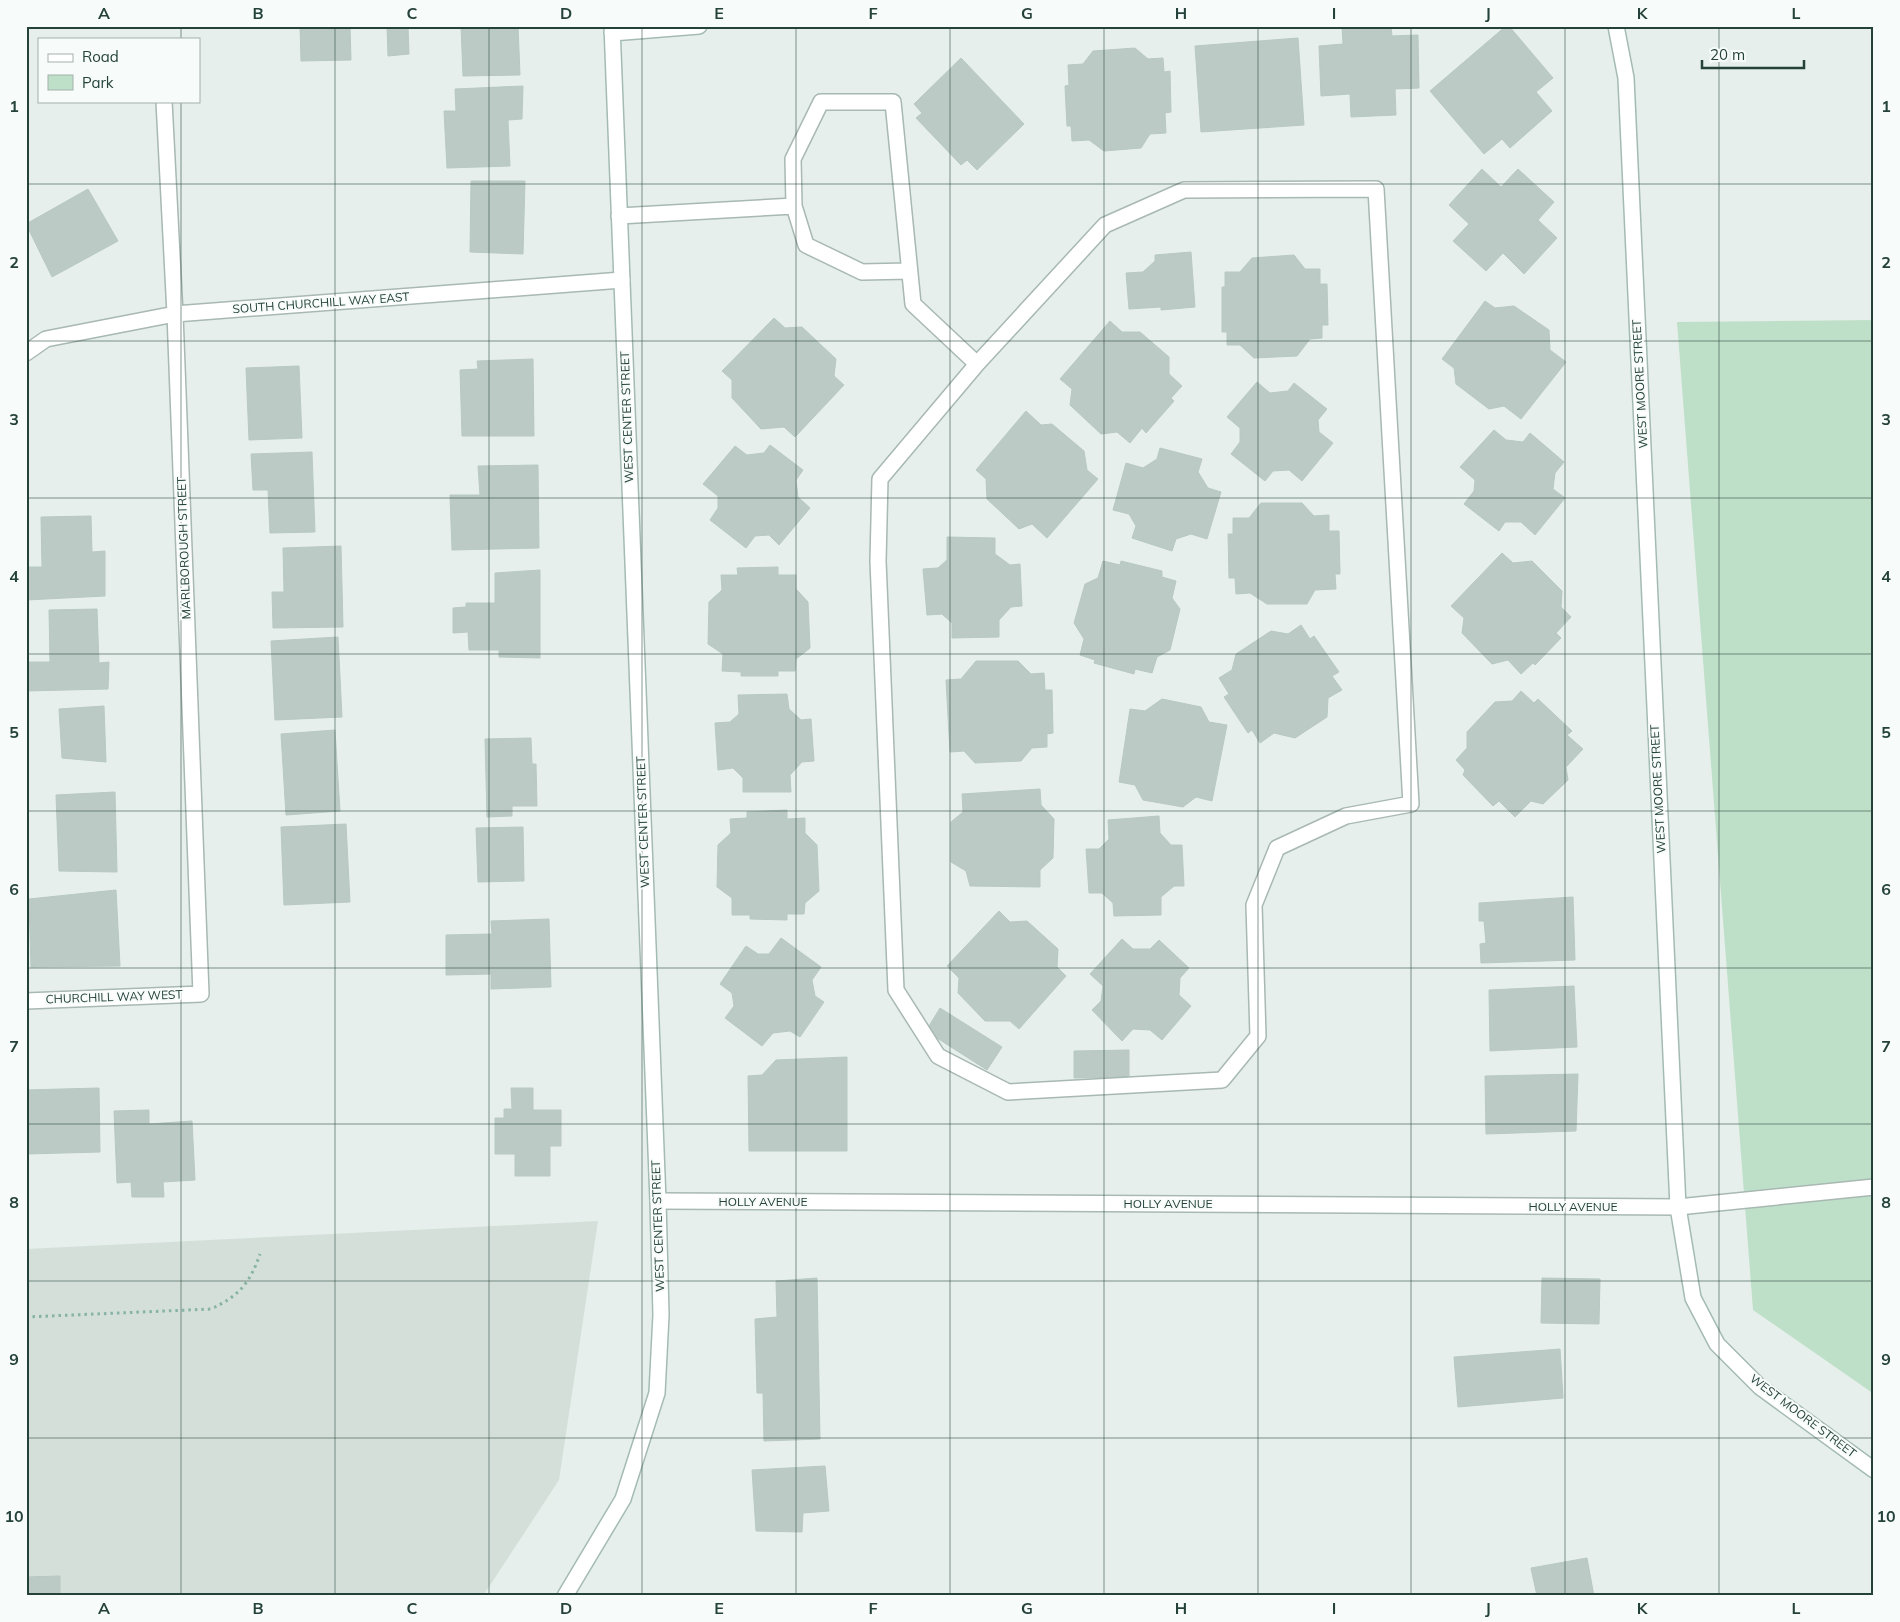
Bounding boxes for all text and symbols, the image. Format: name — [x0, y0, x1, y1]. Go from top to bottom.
text: A — [98, 3, 110, 23]
text: B — [252, 3, 264, 23]
text: C — [407, 3, 418, 23]
text: D — [560, 3, 572, 23]
text: E — [714, 3, 724, 23]
text: F — [868, 3, 878, 23]
text: G — [1021, 3, 1033, 23]
text: H — [1175, 3, 1187, 23]
text: I — [1332, 3, 1336, 23]
text: J — [1485, 3, 1491, 23]
text: K — [1637, 3, 1649, 23]
text: L — [1792, 3, 1801, 23]
legend — [38, 38, 200, 102]
scale bar — [1702, 38, 1805, 70]
text: 20 m — [1710, 45, 1745, 64]
text: Road — [82, 47, 119, 66]
text: Park — [82, 73, 114, 92]
text: 1 — [9, 96, 19, 116]
text: 1 — [1881, 96, 1891, 116]
text: 2 — [9, 252, 19, 272]
text: 2 — [1881, 252, 1891, 272]
street label: SOUTH CHURCHILL WAY EAST — [232, 289, 411, 316]
street label: WEST MOORE STREET — [1629, 318, 1650, 449]
street label: WEST CENTER STREET — [617, 350, 636, 483]
text: 3 — [9, 409, 19, 429]
text: 3 — [1881, 409, 1891, 429]
street label: MARLBOROUGH STREET — [173, 476, 193, 620]
text: 4 — [9, 566, 19, 586]
text: 4 — [1881, 566, 1891, 586]
text: 5 — [9, 722, 19, 742]
text: 5 — [1881, 722, 1891, 742]
street label: WEST MOORE STREET — [1647, 723, 1668, 854]
street label: WEST CENTER STREET — [633, 755, 652, 888]
text: 6 — [9, 879, 19, 899]
text: 6 — [1881, 879, 1891, 899]
street label: CHURCHILL WAY WEST — [45, 987, 183, 1006]
text: 7 — [9, 1036, 19, 1056]
text: 7 — [1881, 1036, 1891, 1056]
street label: WEST CENTER STREET — [648, 1159, 667, 1292]
text: 8 — [9, 1192, 19, 1212]
text: 8 — [1881, 1192, 1891, 1212]
street label: HOLLY AVENUE — [719, 1194, 807, 1209]
street label: HOLLY AVENUE — [1124, 1196, 1212, 1211]
street label: HOLLY AVENUE — [1529, 1199, 1617, 1214]
text: 9 — [9, 1349, 19, 1369]
text: 9 — [1881, 1349, 1891, 1369]
street label: WEST MOORE STREET — [1747, 1371, 1860, 1461]
text: 10 — [4, 1506, 24, 1526]
text: 10 — [1876, 1506, 1896, 1526]
text: A — [98, 1598, 110, 1618]
text: B — [252, 1598, 264, 1618]
text: C — [407, 1598, 418, 1618]
text: D — [560, 1598, 572, 1618]
text: E — [714, 1598, 724, 1618]
text: F — [868, 1598, 878, 1618]
text: G — [1021, 1598, 1033, 1618]
text: H — [1175, 1598, 1187, 1618]
text: I — [1332, 1598, 1336, 1618]
text: J — [1485, 1598, 1491, 1618]
text: K — [1637, 1598, 1649, 1618]
text: L — [1792, 1598, 1801, 1618]

